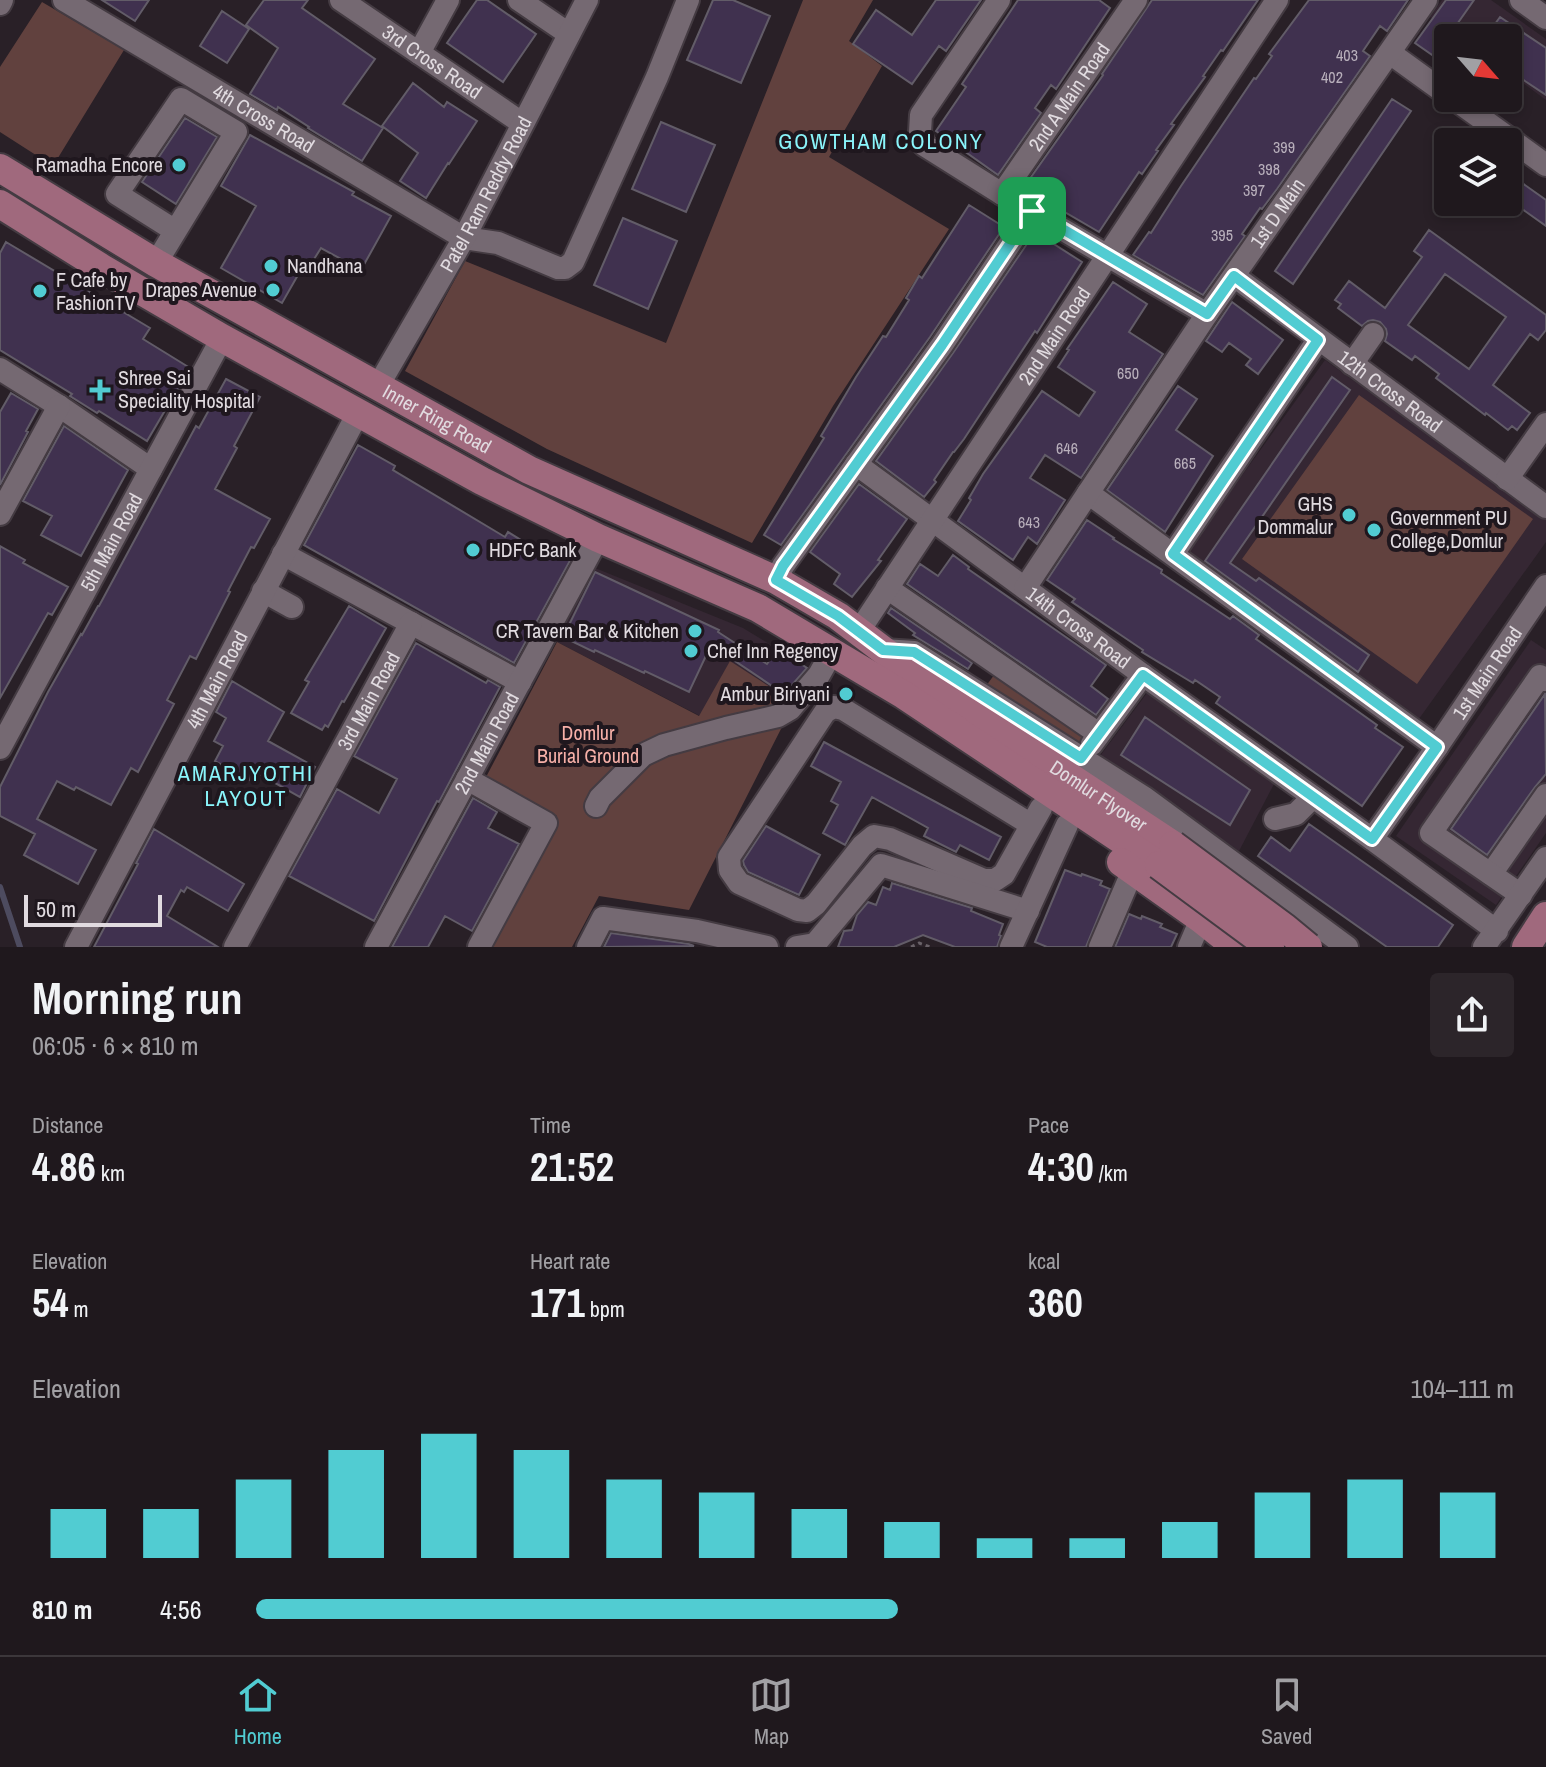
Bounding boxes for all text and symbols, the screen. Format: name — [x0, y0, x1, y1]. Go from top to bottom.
street label: 3rd Cross Road — [377, 18, 487, 105]
north arrow — [1434, 24, 1522, 112]
map controls — [1434, 24, 1522, 216]
street label: 2nd A Main Road — [1022, 37, 1116, 156]
house number: 403 — [1336, 44, 1358, 66]
house number: 402 — [1321, 66, 1343, 88]
street label: 4th Cross Road — [208, 77, 320, 159]
street label: Patel Ram Reddy Road — [433, 112, 538, 277]
district label: GOWTHAM COLONY — [778, 126, 984, 156]
button: layers — [1434, 128, 1522, 216]
house number: 399 — [1273, 136, 1295, 158]
place label: Ramadha Encore — [35, 151, 163, 178]
marker: Ramadha Encore — [170, 156, 188, 174]
house number: 398 — [1258, 158, 1280, 180]
street label: 1st D Main — [1243, 173, 1311, 253]
pin — [998, 177, 1066, 245]
house number: 397 — [1243, 179, 1265, 201]
icon: arrive — [1010, 189, 1054, 233]
house number: 395 — [1211, 224, 1233, 246]
place label: Nandhana — [287, 252, 363, 279]
marker: Nandhana — [262, 257, 280, 275]
place label: F Cafe by FashionTV — [56, 266, 135, 316]
place label: Drapes Avenue — [145, 276, 257, 303]
marker: Drapes Avenue — [264, 281, 282, 299]
street label: 2nd Main Road — [1012, 281, 1096, 390]
marker: F Cafe by FashionTV — [31, 282, 49, 300]
street label: 12th Cross Road — [1333, 344, 1448, 439]
house number: 650 — [1117, 362, 1139, 384]
place label: Shree Sai Speciality Hospital — [118, 364, 255, 414]
street label: Inner Ring Road — [378, 377, 496, 460]
marker: Shree Sai Speciality Hospital — [89, 379, 111, 401]
house number: 646 — [1056, 437, 1078, 459]
house number: 665 — [1174, 452, 1196, 474]
street label: 5th Main Road — [73, 488, 148, 596]
place label: GHS Dommalur — [1257, 490, 1334, 540]
place label: Government PU College,Domlur — [1390, 504, 1508, 554]
marker: GHS Dommalur — [1340, 506, 1358, 524]
house number: 643 — [1018, 511, 1040, 533]
marker: Government PU College,Domlur — [1365, 521, 1383, 539]
place label: HDFC Bank — [489, 536, 577, 563]
marker: HDFC Bank — [464, 541, 482, 559]
street label: 14th Cross Road — [1021, 580, 1136, 674]
place label: CR Tavern Bar & Kitchen — [496, 617, 679, 644]
street label: 1st Main Road — [1446, 621, 1528, 724]
marker: CR Tavern Bar & Kitchen — [686, 622, 704, 640]
street label: 4th Main Road — [180, 626, 254, 734]
place label: Chef Inn Regency — [707, 637, 839, 664]
marker: Chef Inn Regency — [682, 642, 700, 660]
street label: 3rd Main Road — [330, 647, 406, 755]
place label: Ambur Biriyani — [720, 680, 830, 707]
marker: Ambur Biriyani — [837, 685, 855, 703]
street label: 2nd Main Road — [448, 687, 525, 799]
park label: Domlur Burial Ground — [537, 719, 639, 769]
street label: Domlur Flyover — [1045, 753, 1153, 838]
district label: AMARJYOTHI LAYOUT — [177, 758, 314, 813]
scale bar — [24, 891, 162, 927]
text: 50 m — [36, 894, 76, 924]
text: Morning run — [32, 968, 242, 1028]
button: share — [1430, 973, 1514, 1057]
text: 06:05 · 6 × 810 m — [32, 1028, 199, 1063]
text: Distance — [32, 1110, 103, 1140]
text: Time — [530, 1110, 571, 1140]
text: Pace — [1028, 1110, 1069, 1140]
text: 4.86 — [32, 1140, 96, 1193]
text: 21:52 — [530, 1140, 614, 1193]
text: 4:30 — [1028, 1140, 1094, 1193]
text: km — [96, 1158, 125, 1188]
text: /km — [1094, 1158, 1128, 1188]
text: Elevation — [32, 1246, 107, 1276]
text: Heart rate — [530, 1246, 610, 1276]
text: kcal — [1028, 1246, 1060, 1276]
text: 54 — [32, 1276, 68, 1329]
text: 171 — [530, 1276, 585, 1329]
text: 360 — [1028, 1276, 1083, 1329]
text: m — [68, 1294, 89, 1324]
text: bpm — [585, 1294, 625, 1324]
text: Elevation — [32, 1371, 121, 1406]
text: 104–111 m — [1410, 1371, 1514, 1406]
text: 810 m — [32, 1592, 92, 1627]
text: 4:56 — [160, 1592, 202, 1627]
tab: Home — [234, 1673, 282, 1751]
tab: Map — [749, 1673, 793, 1751]
tab: Saved — [1261, 1673, 1312, 1751]

